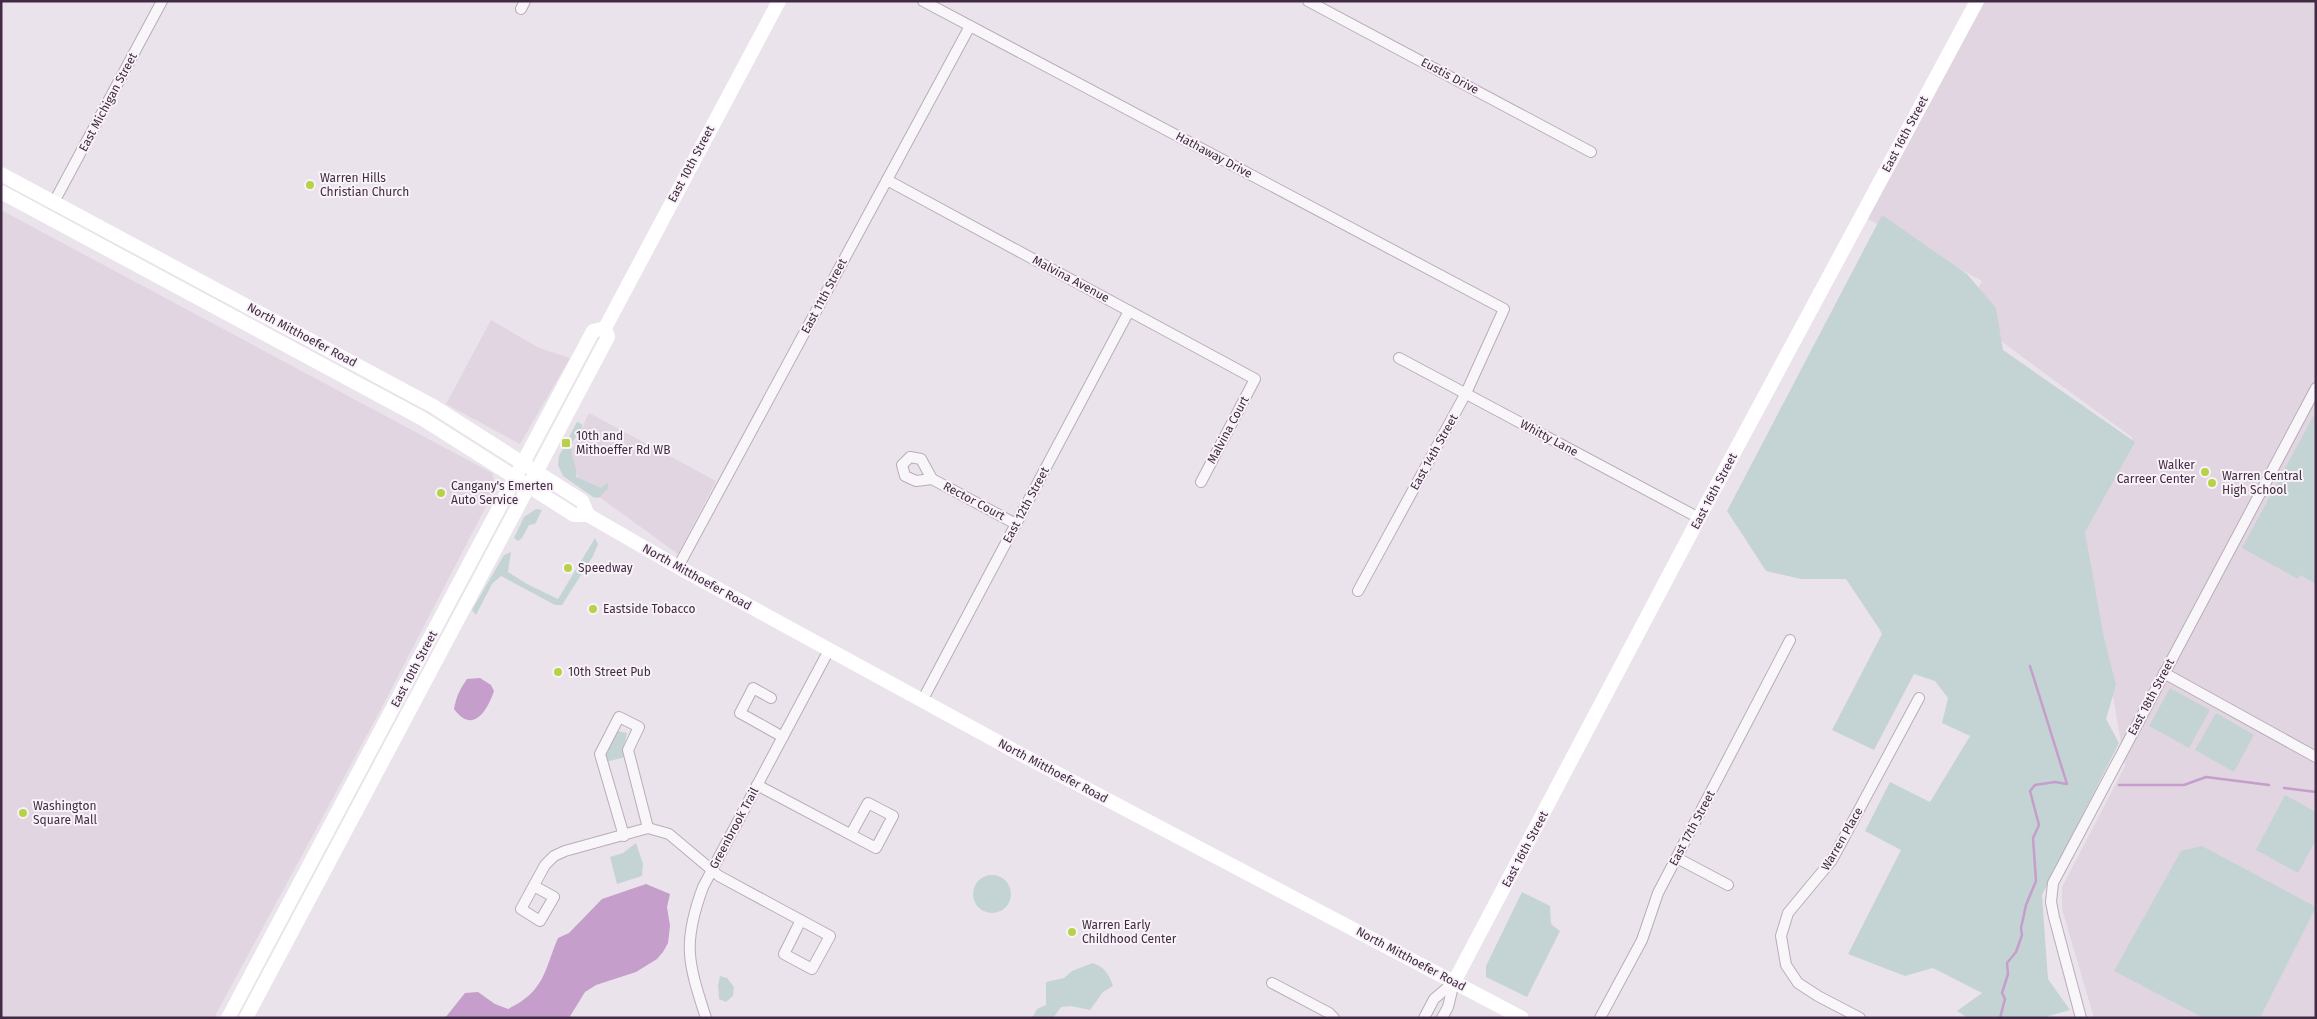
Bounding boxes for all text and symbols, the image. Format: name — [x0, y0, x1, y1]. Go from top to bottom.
street label: East Michigan Street — [76, 50, 140, 154]
street label: Eustis Drive — [1419, 55, 1481, 97]
street label: East 16th Street — [1879, 93, 1931, 175]
street label: East 10th Street — [665, 123, 717, 205]
street label: Hathaway Drive — [1173, 129, 1255, 181]
place label: Warren Hills Christian Church — [320, 171, 409, 199]
marker: Warren Hills Christian Church — [304, 179, 316, 191]
street label: Malvina Avenue — [1030, 253, 1112, 305]
street label: East 11th Street — [798, 255, 850, 336]
street label: North Mitthoefer Road — [245, 300, 359, 370]
street label: Malvina Court — [1204, 393, 1252, 466]
street label: East 14th Street — [1407, 411, 1461, 492]
street label: Whitty Lane — [1517, 417, 1581, 459]
place label: 10th and Mithoeffer Rd WB — [576, 429, 671, 457]
marker: 10th and Mithoeffer Rd WB — [560, 437, 572, 449]
street label: East 16th Street — [1688, 450, 1740, 532]
place label: Walker Carreer Center — [2117, 458, 2195, 486]
street label: East 12th Street — [1000, 464, 1052, 545]
marker: Walker Carreer Center — [2199, 466, 2211, 478]
place label: Warren Central High School — [2222, 469, 2303, 497]
marker: Warren Central High School — [2206, 477, 2218, 489]
place label: Cangany's Emerten Auto Service — [451, 479, 553, 507]
street label: Rector Court — [941, 479, 1008, 523]
marker: Cangany's Emerten Auto Service — [435, 487, 447, 499]
street label: North Mitthoefer Road — [640, 541, 754, 613]
place label: Speedway — [578, 561, 633, 575]
marker: Speedway — [562, 562, 574, 574]
place label: Eastside Tobacco — [603, 602, 696, 616]
marker: Eastside Tobacco — [587, 603, 599, 615]
street label: East 10th Street — [388, 628, 440, 710]
street label: East 18th Street — [2125, 656, 2177, 738]
place label: 10th Street Pub — [568, 665, 651, 679]
marker: 10th Street Pub — [552, 666, 564, 678]
street label: North Mitthoefer Road — [996, 736, 1110, 806]
street label: Greenbrook Trail — [707, 784, 762, 871]
street label: East 17th Street — [1666, 787, 1718, 868]
place label: Washington Square Mall — [33, 799, 97, 827]
street label: Warren Place — [1818, 805, 1866, 873]
marker: Washington Square Mall — [17, 807, 29, 819]
street label: East 16th Street — [1499, 808, 1551, 890]
place label: Warren Early Childhood Center — [1082, 918, 1177, 946]
street label: North Mitthoefer Road — [1354, 924, 1468, 994]
marker: Warren Early Childhood Center — [1066, 926, 1078, 938]

